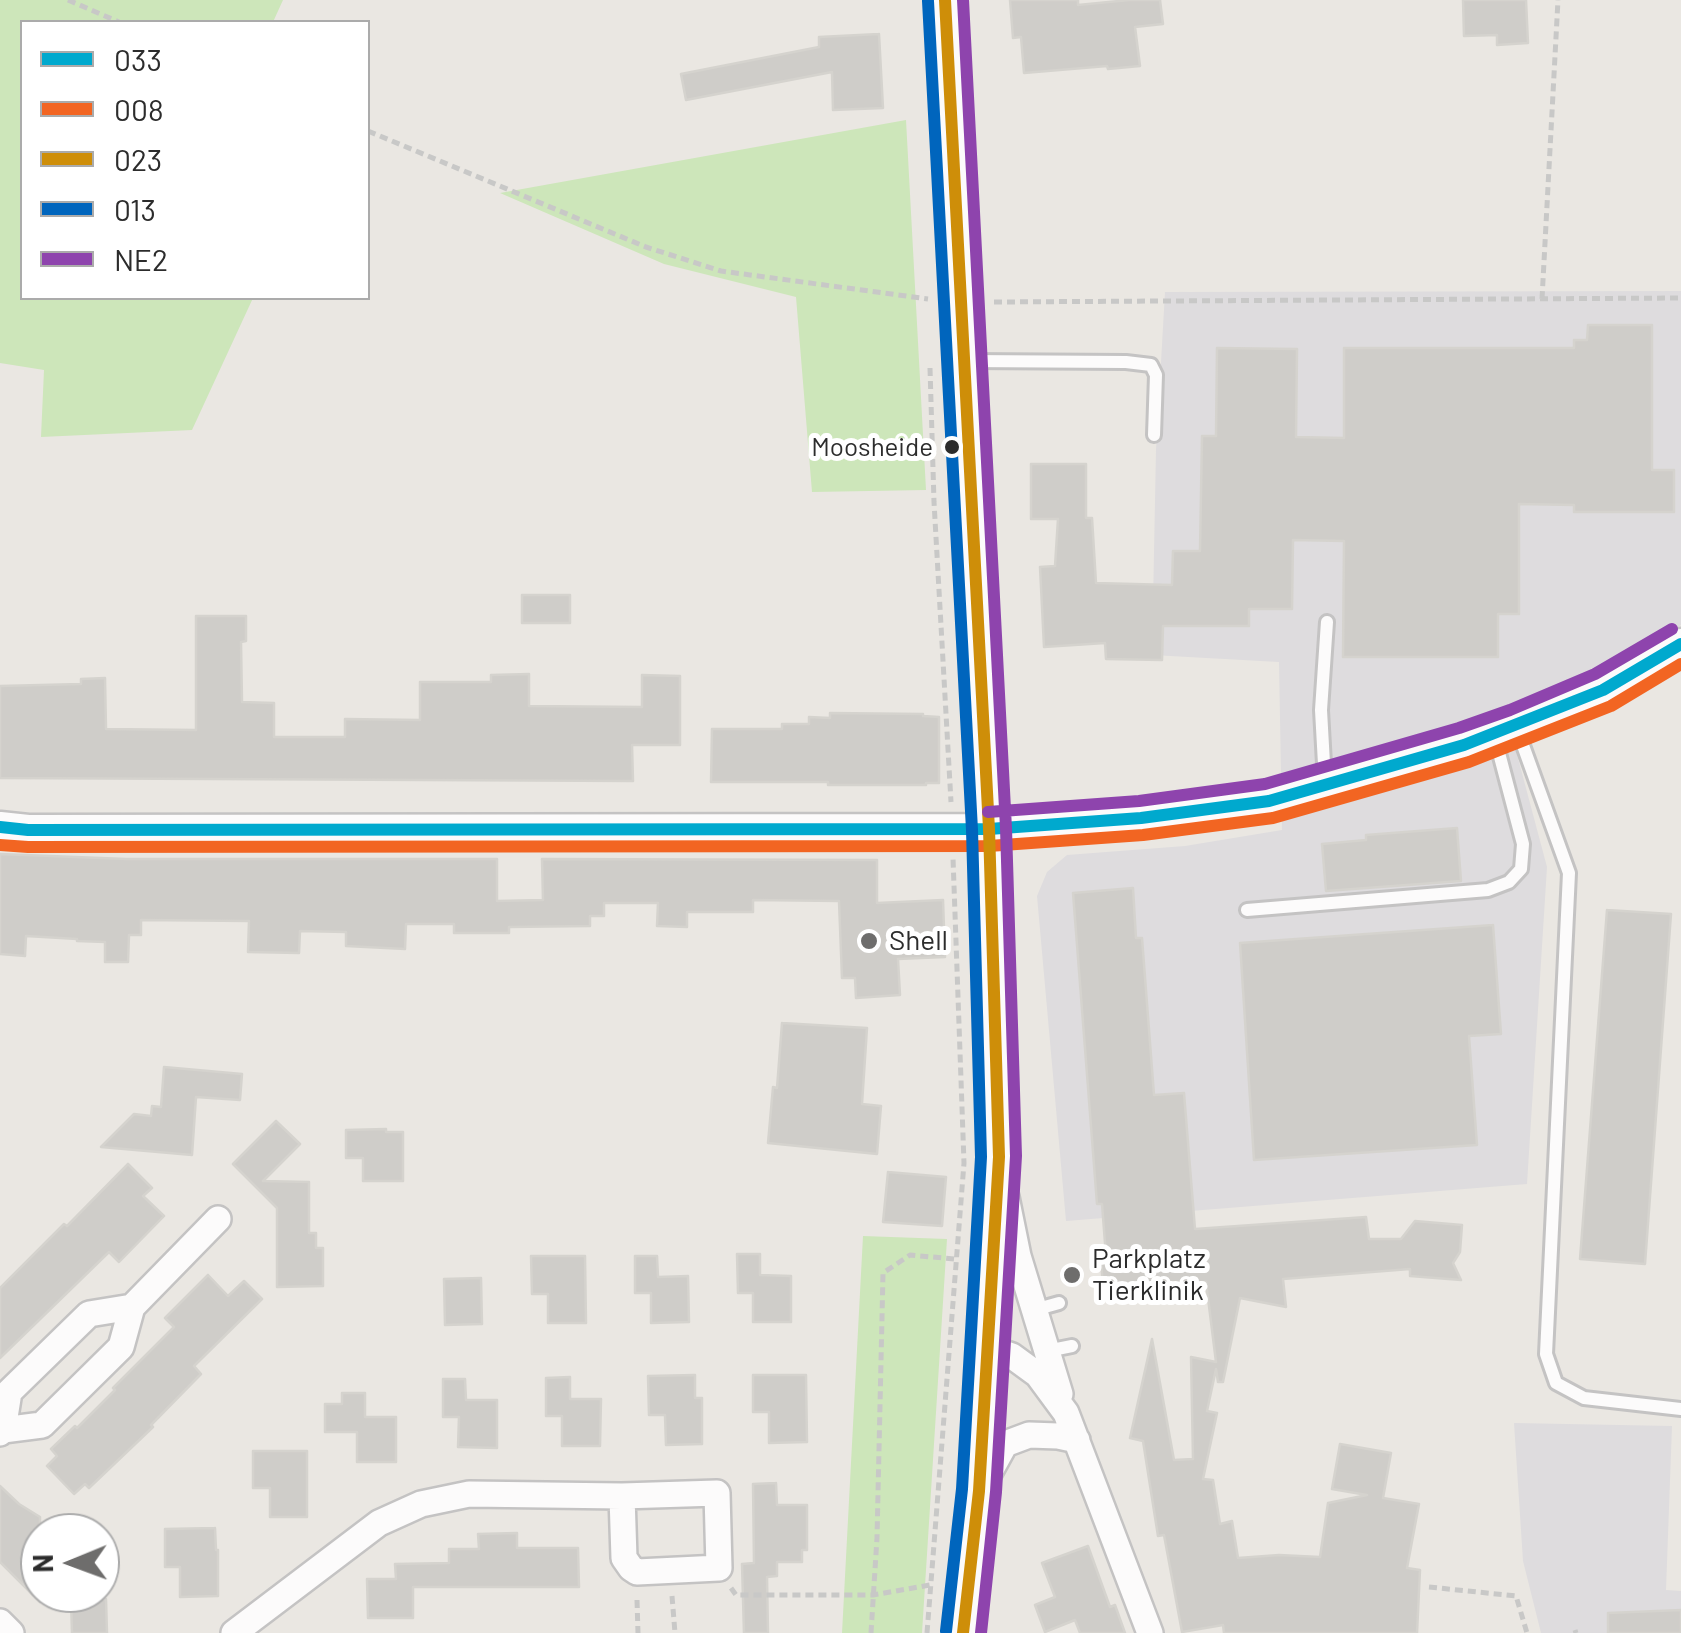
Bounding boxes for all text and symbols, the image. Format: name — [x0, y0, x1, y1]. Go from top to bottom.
legend — [20, 20, 370, 300]
text: 033 — [114, 41, 162, 77]
text: 008 — [114, 91, 164, 127]
text: 023 — [114, 141, 162, 177]
text: 013 — [114, 191, 156, 227]
text: NE2 — [114, 241, 168, 277]
place label: Moosheide — [811, 431, 933, 463]
marker: Moosheide — [942, 437, 962, 457]
place label: Shell — [889, 924, 948, 958]
marker: Shell — [858, 930, 880, 952]
place label: Parkplatz Tierklinik — [1092, 1242, 1206, 1308]
marker: Parkplatz Tierklinik — [1061, 1264, 1083, 1286]
north arrow — [20, 1513, 120, 1613]
text: N — [25, 1554, 59, 1573]

